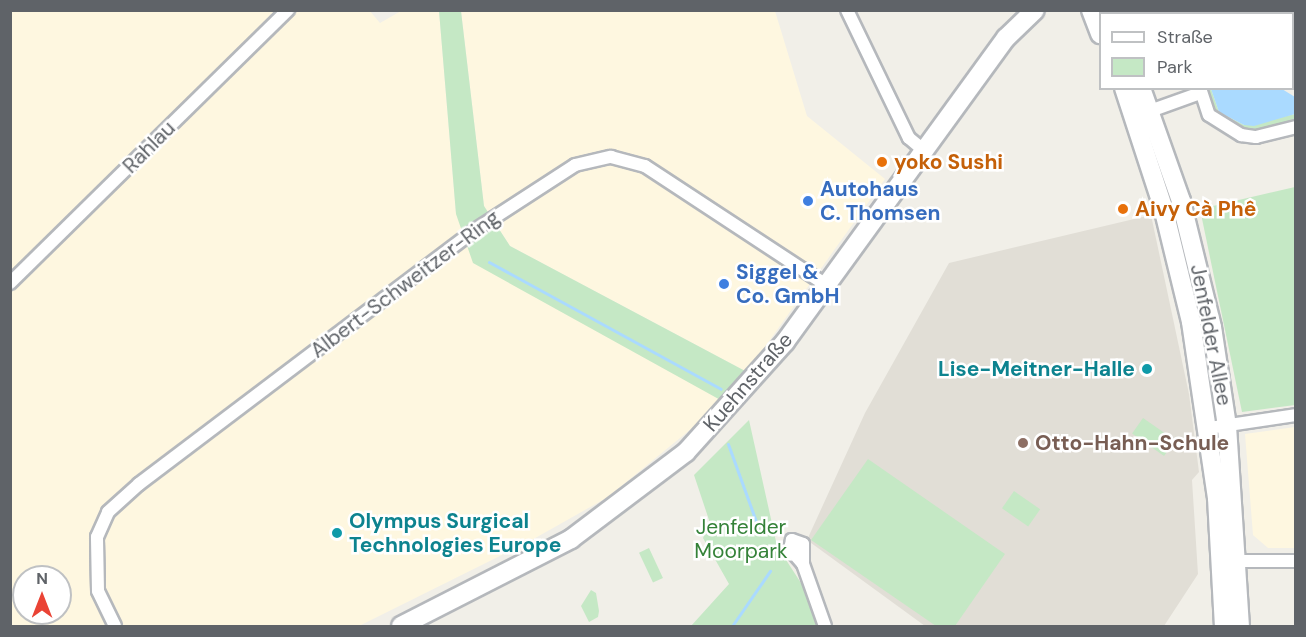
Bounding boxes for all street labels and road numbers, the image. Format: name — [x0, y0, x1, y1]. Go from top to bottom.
street label: Rahlau — [118, 116, 180, 178]
street label: Albert-Schweitzer-Ring — [306, 205, 504, 363]
street label: Jenfelder Allee — [1185, 262, 1237, 408]
street label: Kuehnstraße — [698, 327, 798, 437]

